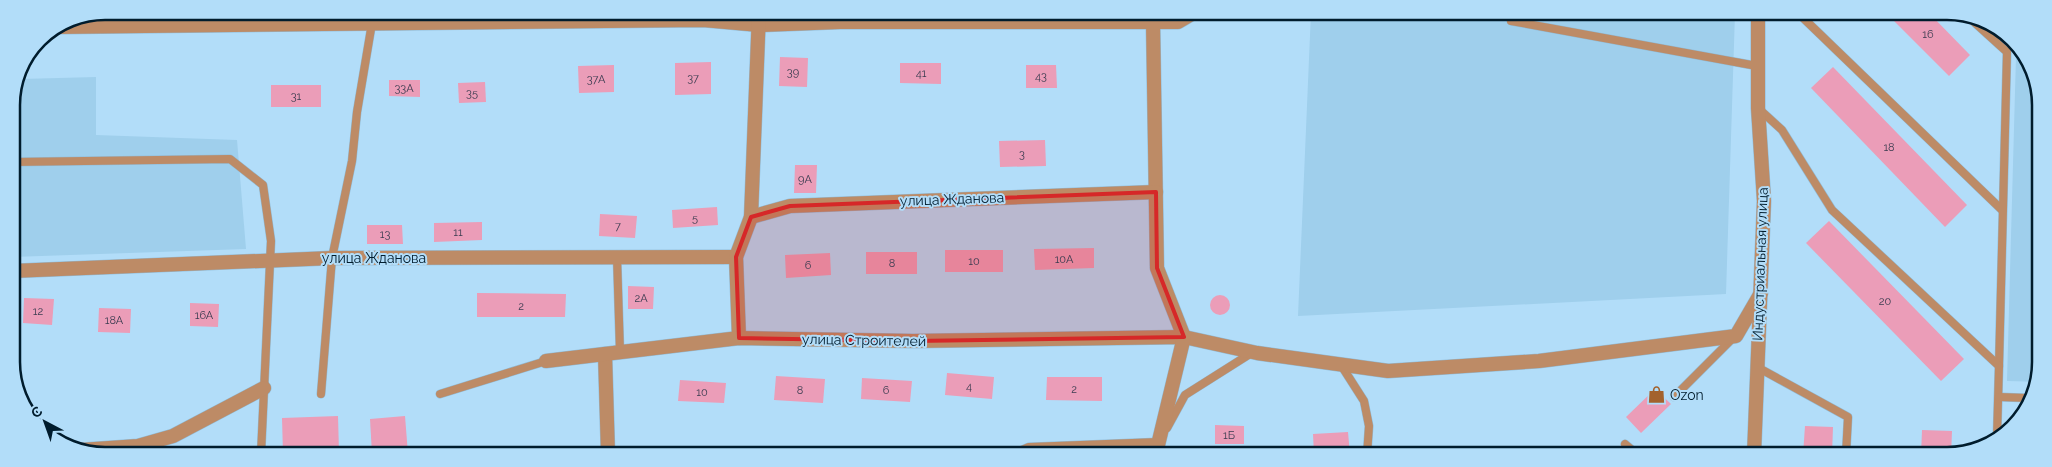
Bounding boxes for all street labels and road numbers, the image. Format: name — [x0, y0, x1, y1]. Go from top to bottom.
street label: Индустриальная улица — [1749, 187, 1771, 341]
street label: улица Жданова — [900, 189, 1004, 209]
street label: улица Жданова — [322, 250, 426, 266]
street label: улица Строителей — [802, 331, 926, 349]

